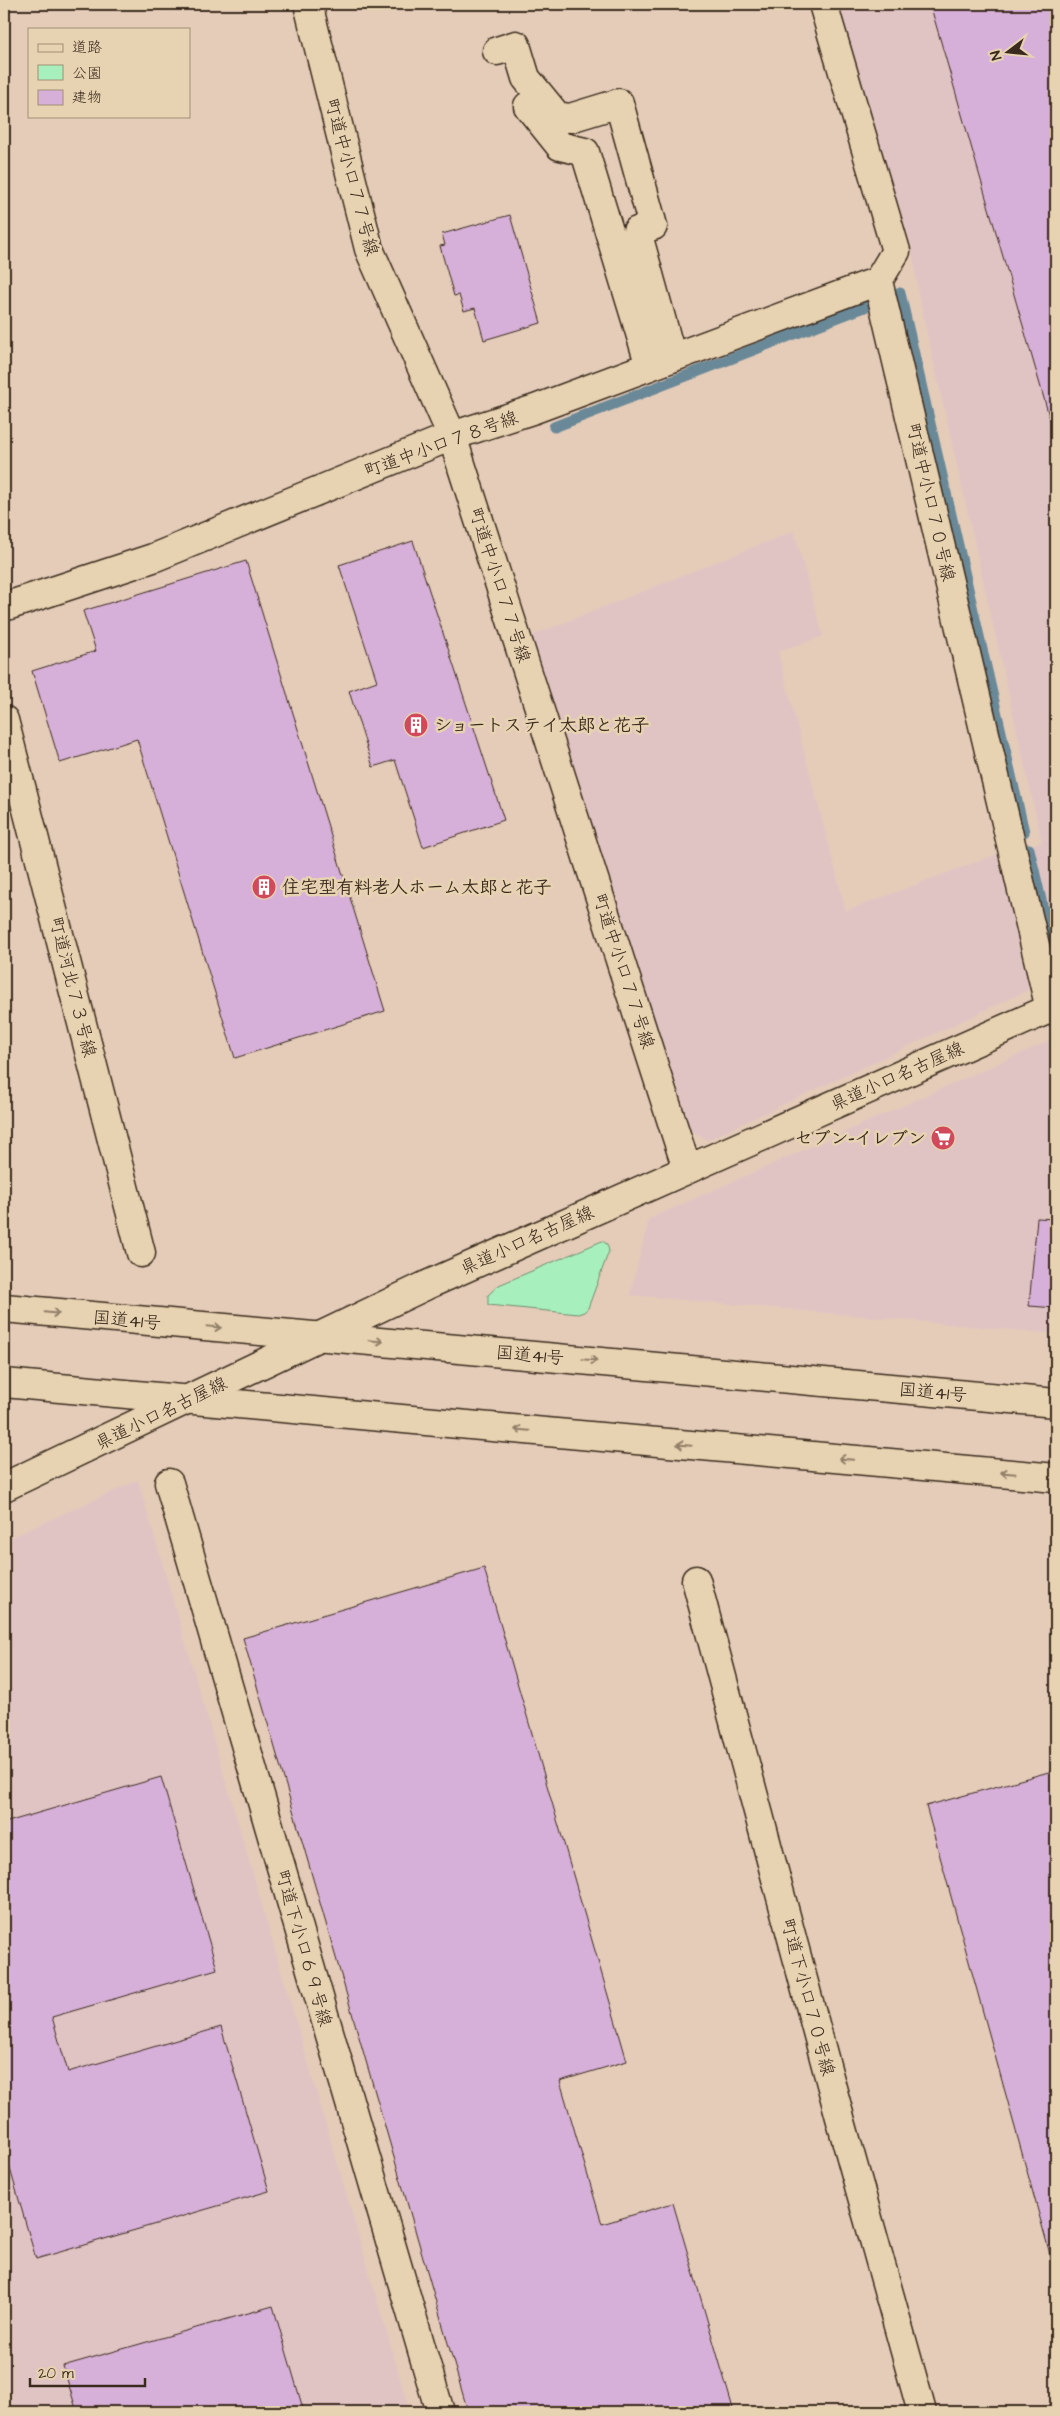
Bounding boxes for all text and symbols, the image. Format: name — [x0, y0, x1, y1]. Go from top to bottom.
legend — [28, 28, 190, 118]
north arrow — [982, 28, 1032, 78]
text: 道路 — [72, 37, 102, 58]
text: N — [986, 48, 1007, 62]
text: 公園 — [72, 63, 102, 84]
text: 建物 — [72, 87, 102, 108]
street label: 町道中小口７７号線 — [318, 96, 385, 259]
street label: 町道中小口７８号線 — [361, 405, 522, 484]
street label: 町道中小口７０号線 — [900, 420, 961, 584]
street label: 町道中小口７７号線 — [463, 504, 536, 666]
building icon: ショートステイ太郎と花子 — [403, 712, 429, 738]
place label: ショートステイ太郎と花子 — [434, 713, 649, 738]
building icon: 住宅型有料老人ホーム太郎と花子 — [251, 874, 277, 900]
place label: 住宅型有料老人ホーム太郎と花子 — [282, 875, 551, 900]
street label: 町道中小口７７号線 — [587, 890, 660, 1052]
street label: 町道河北７３号線 — [43, 914, 102, 1060]
street label: 県道小口名古屋線 — [826, 1036, 968, 1117]
supermarket icon: セブン-イレブン — [930, 1125, 956, 1151]
place label: セブン-イレブン — [794, 1126, 926, 1151]
street label: 県道小口名古屋線 — [456, 1200, 598, 1281]
street label: 国道41号 — [92, 1305, 162, 1336]
one-way arrow — [44, 1308, 60, 1318]
one-way arrow — [206, 1323, 222, 1332]
one-way arrow — [368, 1336, 384, 1346]
street label: 国道41号 — [495, 1340, 565, 1371]
one-way arrow — [582, 1355, 598, 1365]
street label: 県道小口名古屋線 — [91, 1371, 231, 1456]
street label: 国道41号 — [898, 1377, 968, 1408]
one-way arrow — [514, 1425, 530, 1435]
one-way arrow — [676, 1440, 692, 1449]
one-way arrow — [838, 1454, 854, 1464]
one-way arrow — [1000, 1469, 1016, 1478]
street label: 町道下小口６９号線 — [269, 1867, 338, 2029]
street label: 町道下小口７０号線 — [774, 1916, 841, 2079]
scale bar — [30, 2356, 145, 2388]
text: 20 m — [38, 2363, 74, 2384]

